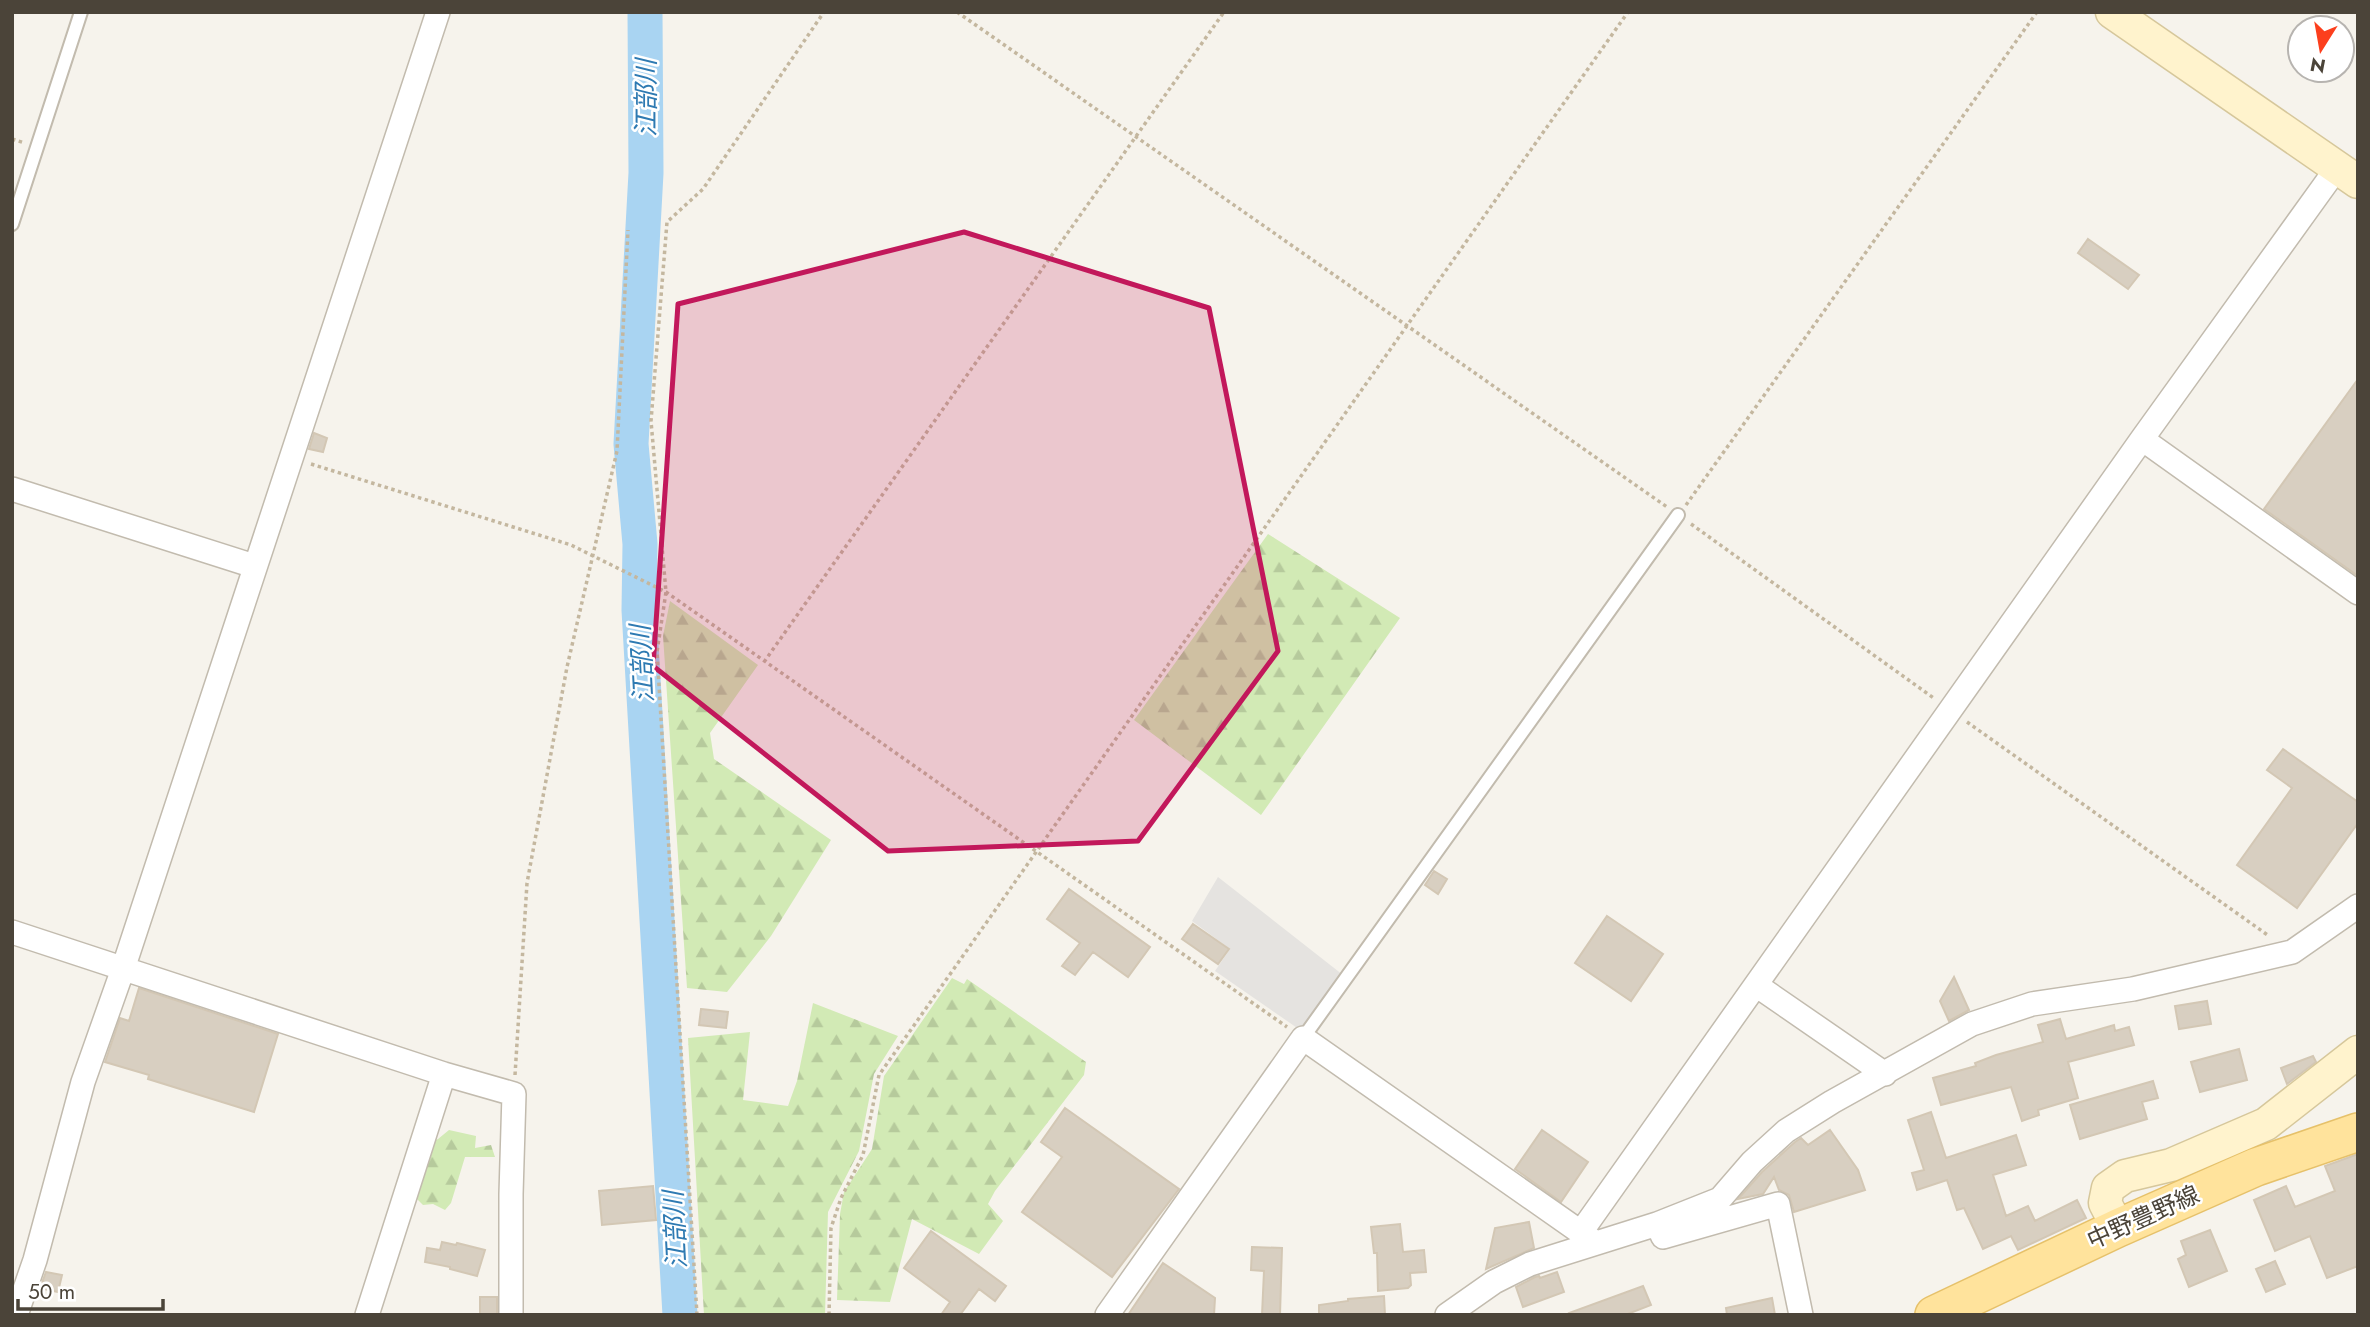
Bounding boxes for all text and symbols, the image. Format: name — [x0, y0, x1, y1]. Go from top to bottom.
north arrow — [2286, 14, 2356, 84]
text: N — [2308, 51, 2328, 80]
water label: 江部川 — [627, 56, 665, 137]
water label: 江部川 — [621, 621, 663, 704]
street label: 中野豊野線 — [2081, 1177, 2205, 1257]
water label: 江部川 — [654, 1187, 696, 1270]
scale bar — [18, 1268, 163, 1312]
text: 50 m — [28, 1277, 75, 1307]

